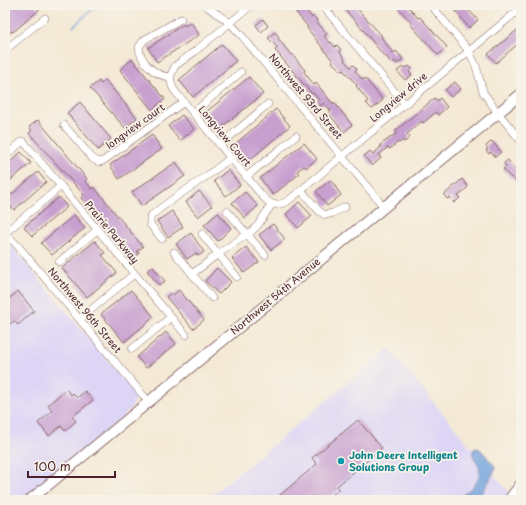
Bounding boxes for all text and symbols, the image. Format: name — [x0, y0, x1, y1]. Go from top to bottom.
street label: Northwest 93rd Street — [266, 50, 347, 142]
street label: Longview drive — [366, 68, 430, 125]
street label: longview court — [102, 99, 167, 152]
street label: Longview Court — [195, 102, 255, 169]
street label: Prairie Parkway — [81, 197, 143, 267]
street label: Northwest 54th Avenue — [227, 253, 323, 338]
street label: Northwest 96th Street — [45, 264, 126, 356]
place label: John Deere Intelligent Solutions Group — [349, 447, 458, 474]
scale bar — [28, 453, 115, 479]
marker: John Deere Intelligent Solutions Group — [336, 456, 346, 466]
text: 100 m — [34, 457, 71, 475]

